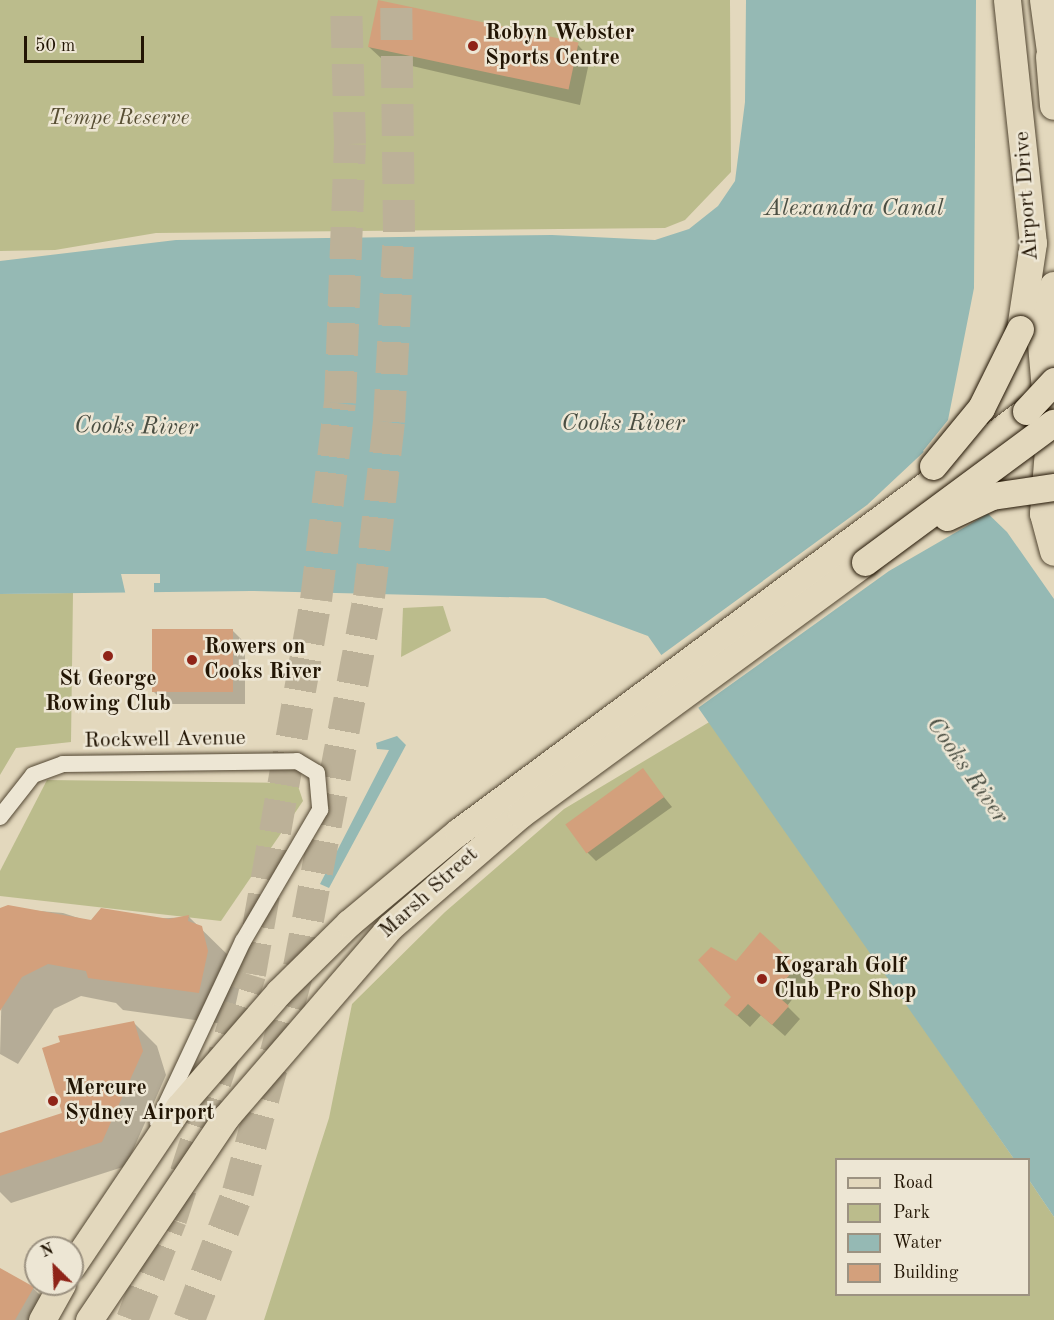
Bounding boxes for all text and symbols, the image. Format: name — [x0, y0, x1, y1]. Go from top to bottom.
place label: Robyn Webster Sports Centre — [485, 20, 635, 72]
scale bar — [27, 24, 147, 62]
text: 50 m — [35, 37, 75, 55]
marker: Robyn Webster Sports Centre — [466, 39, 480, 53]
park label: Tempe Reserve — [49, 106, 189, 132]
street label: Airport Drive — [1009, 130, 1045, 262]
water label: Alexandra Canal — [764, 196, 944, 224]
water label: Cooks River — [561, 411, 685, 439]
water label: Cooks River — [74, 413, 198, 443]
place label: Rowers on Cooks River — [204, 634, 322, 686]
marker: St George Rowing Club — [101, 649, 115, 663]
marker: Rowers on Cooks River — [185, 653, 199, 667]
place label: St George Rowing Club — [45, 666, 171, 718]
water label: Cooks River — [919, 712, 1013, 830]
street label: Rockwell Avenue — [84, 725, 246, 755]
street label: Marsh Street — [374, 842, 484, 944]
place label: Kogarah Golf Club Pro Shop — [774, 953, 916, 1004]
marker: Kogarah Golf Club Pro Shop — [755, 972, 769, 986]
place label: Mercure Sydney Airport — [65, 1075, 215, 1126]
marker: Mercure Sydney Airport — [46, 1094, 60, 1108]
legend — [835, 1158, 1030, 1296]
text: Road — [893, 1174, 933, 1192]
text: Park — [893, 1204, 930, 1222]
text: Water — [893, 1234, 942, 1252]
north arrow — [24, 1236, 84, 1296]
text: N — [39, 1242, 56, 1261]
text: Building — [893, 1264, 958, 1282]

